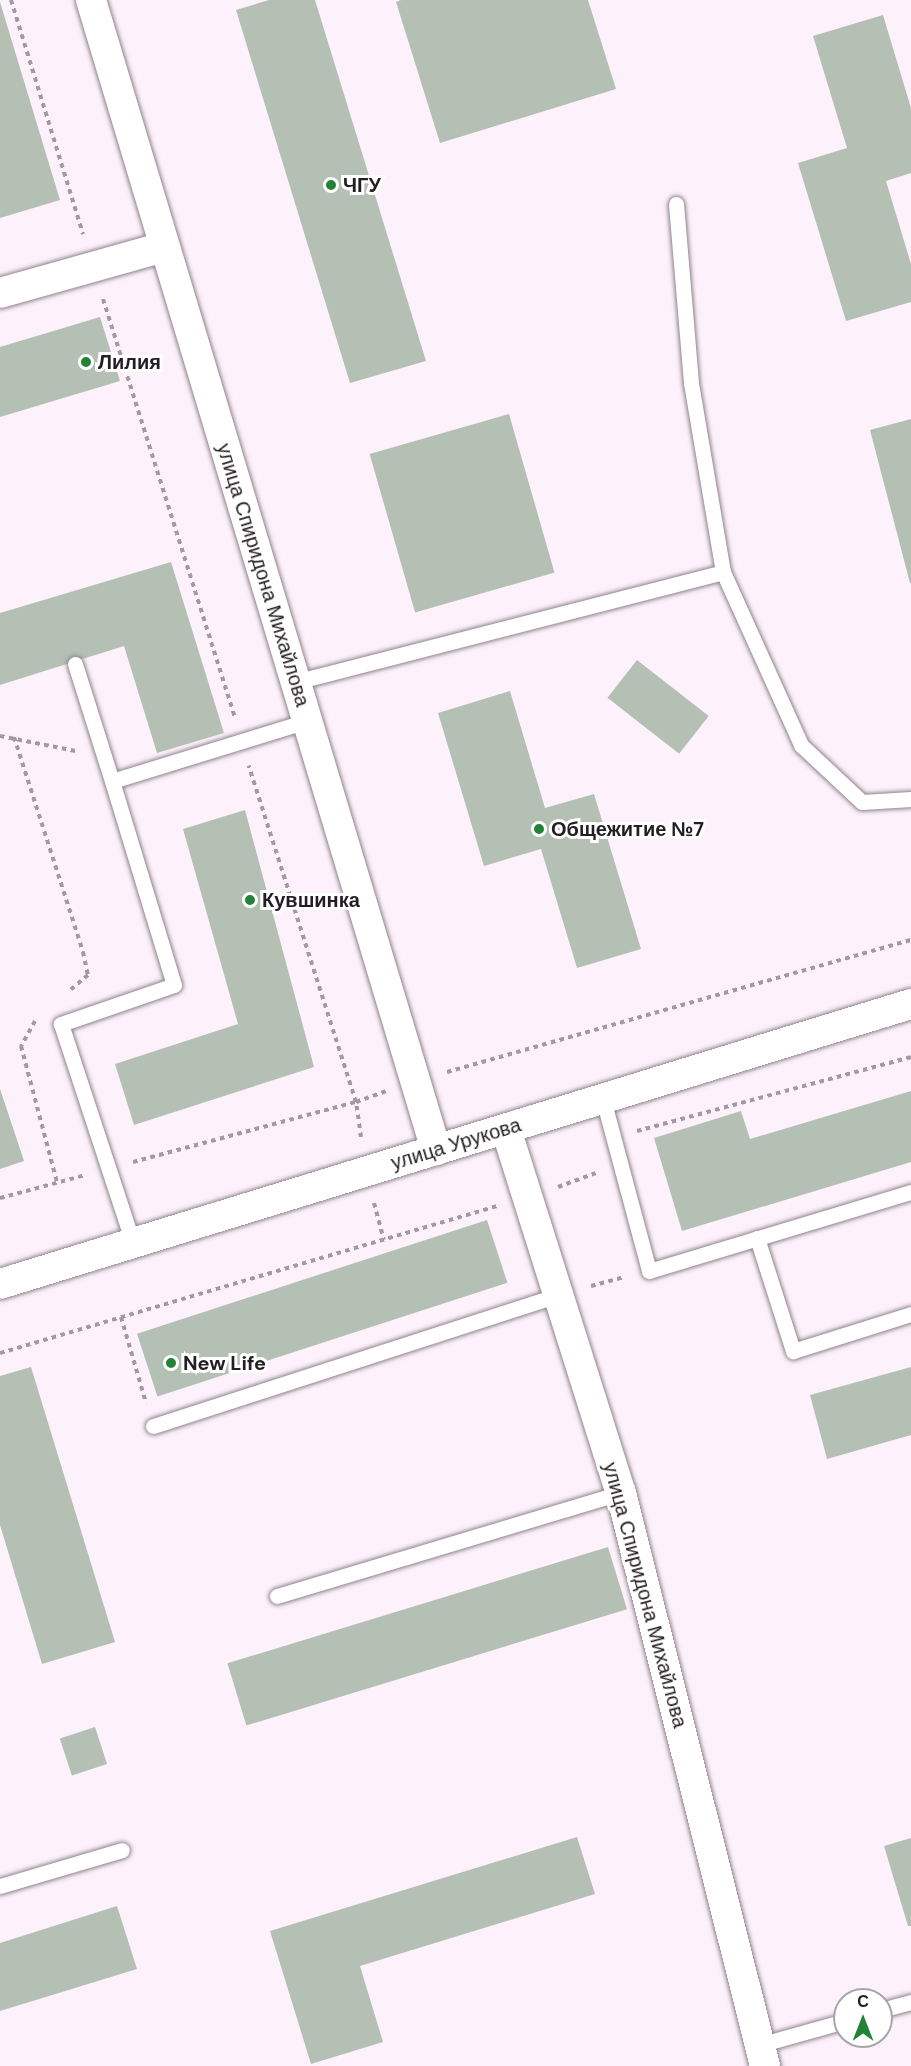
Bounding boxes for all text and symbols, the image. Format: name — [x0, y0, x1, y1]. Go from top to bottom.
place label: ЧГУ — [343, 173, 381, 197]
marker: ЧГУ — [324, 178, 338, 192]
place label: Лилия — [98, 350, 161, 374]
marker: Лилия — [79, 355, 93, 369]
street label: улица Спиридона Михайлова — [212, 441, 314, 709]
place label: Общежитие №7 — [551, 817, 704, 841]
marker: Общежитие №7 — [532, 822, 546, 836]
place label: Кувшинка — [262, 888, 360, 912]
marker: Кувшинка — [243, 893, 257, 907]
street label: улица Урукова — [388, 1113, 524, 1175]
place label: New Life — [183, 1351, 266, 1375]
marker: New Life — [164, 1356, 178, 1370]
street label: улица Спиридона Михайлова — [598, 1460, 692, 1730]
north arrow — [833, 1988, 893, 2048]
text: С — [857, 1991, 869, 2012]

